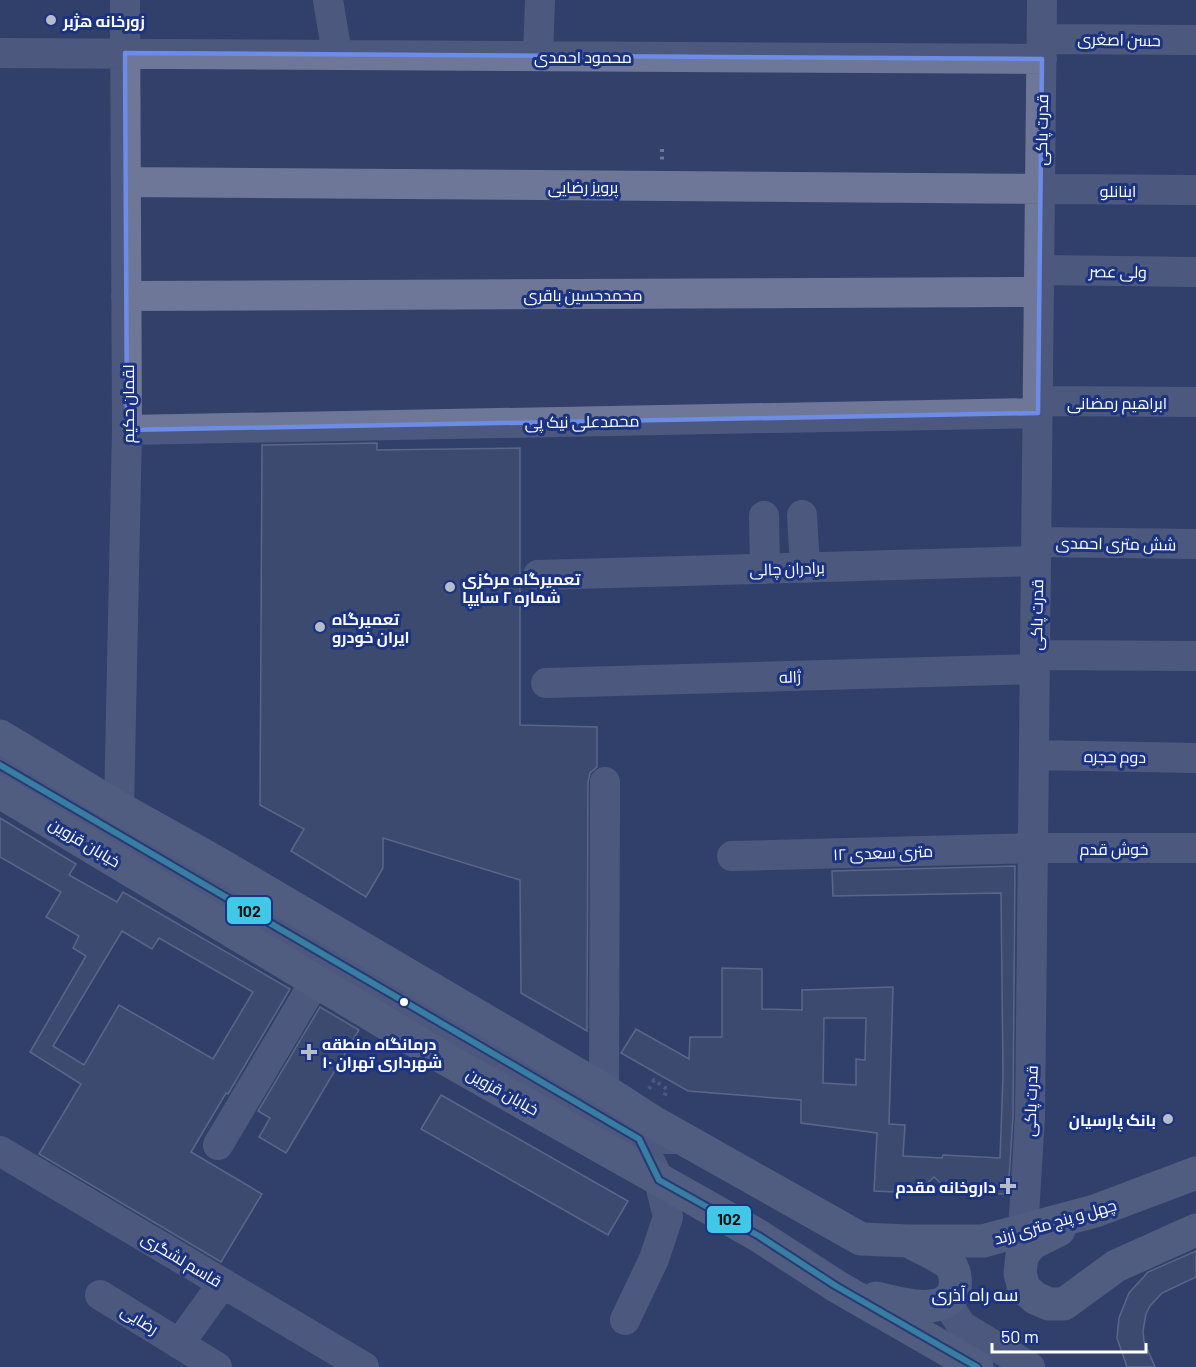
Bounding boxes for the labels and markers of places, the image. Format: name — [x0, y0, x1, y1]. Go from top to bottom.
place label: زورخانه هژبر — [62, 11, 145, 31]
marker: زورخانه هژبر — [44, 13, 58, 27]
place label: تعمیرگاه مرکزی شماره ۲ سایپا — [462, 569, 581, 609]
marker: تعمیرگاه مرکزی شماره ۲ سایپا — [443, 580, 457, 594]
place label: تعمیرگاه ایران خودرو — [332, 609, 410, 647]
marker: تعمیرگاه ایران خودرو — [313, 620, 327, 634]
unlabelled marker — [398, 996, 410, 1008]
place label: درمانگاه منطقه ۱۰ شهرداری تهران — [322, 1034, 442, 1072]
marker: درمانگاه منطقه ۱۰ شهرداری تهران — [300, 1043, 318, 1061]
place label: بانک پارسیان — [1069, 1110, 1156, 1132]
marker: بانک پارسیان — [1161, 1112, 1175, 1126]
place label: داروخانه مقدم — [895, 1177, 996, 1199]
marker: داروخانه مقدم — [1001, 1179, 1015, 1193]

